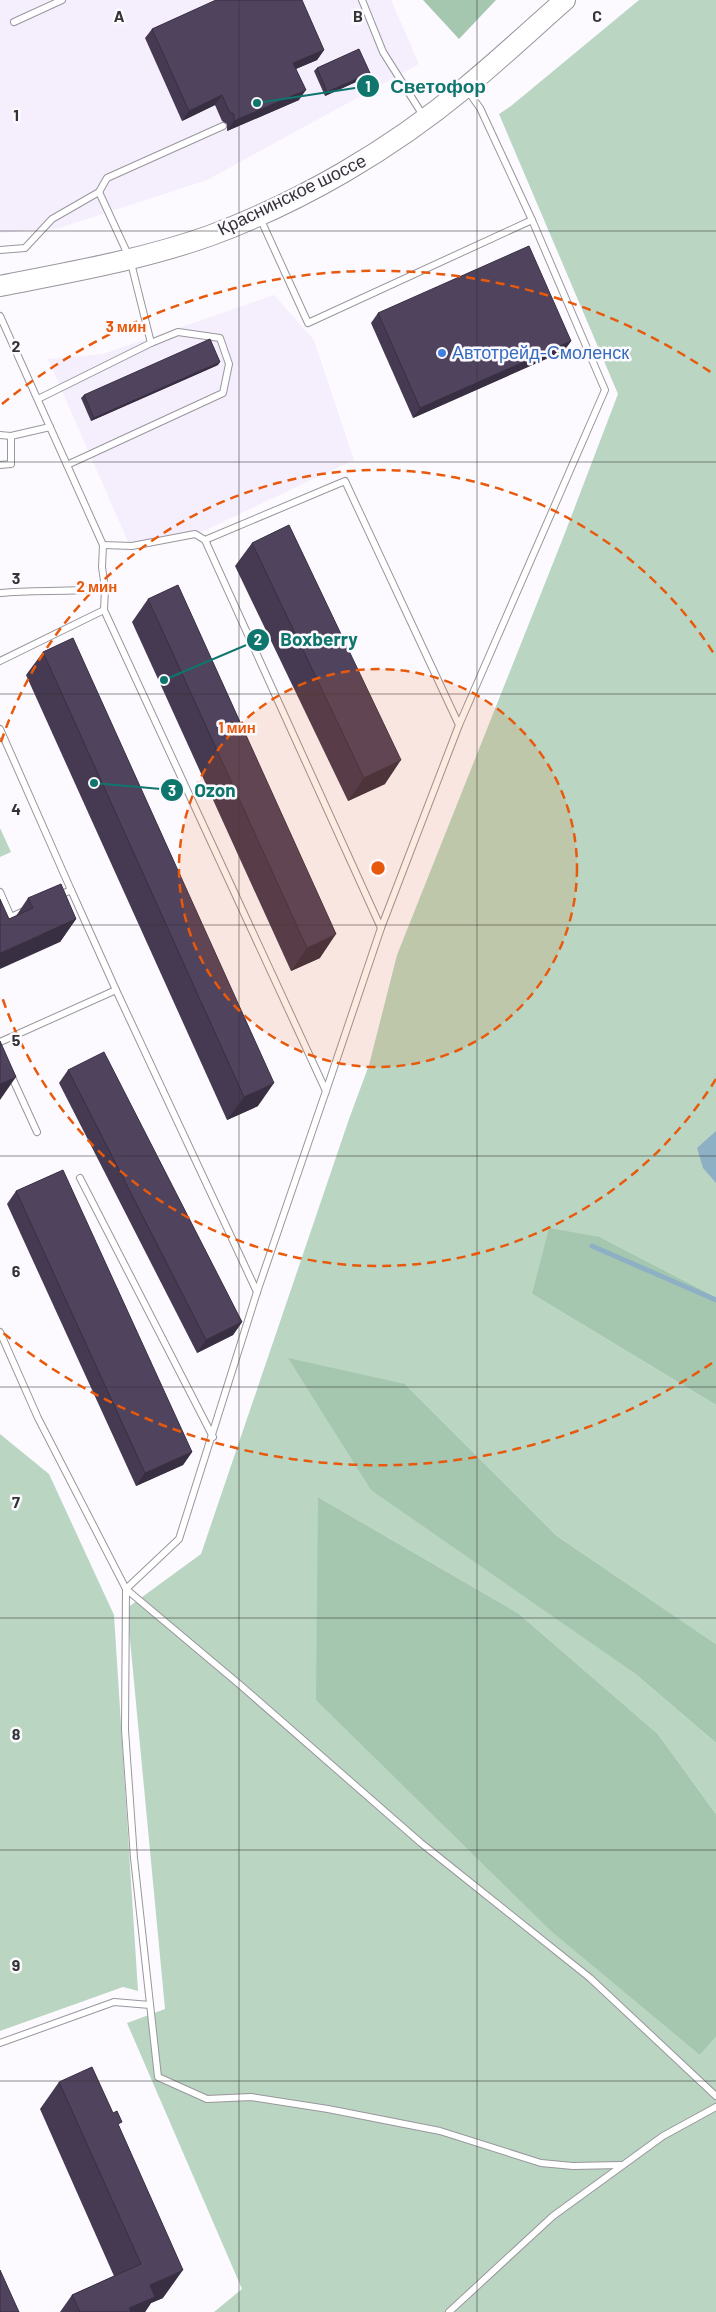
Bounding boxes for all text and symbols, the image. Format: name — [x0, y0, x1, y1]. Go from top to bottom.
text: A — [114, 6, 125, 25]
text: B — [353, 6, 363, 25]
text: C — [592, 6, 602, 25]
callout: Светофор — [355, 69, 496, 103]
text: Светофор — [390, 74, 486, 97]
text: 1 — [365, 77, 371, 95]
text: 1 — [13, 105, 19, 124]
street label: Краснинское шоссе — [214, 149, 369, 240]
text: 3 мин — [106, 317, 146, 335]
text: 2 — [12, 336, 21, 355]
place label: Автотрейд-Смоленск — [452, 341, 629, 363]
marker: Автотрейд-Смоленск — [436, 347, 448, 359]
text: 3 — [12, 568, 20, 587]
text: 2 мин — [77, 577, 117, 595]
callout: Boxberry — [246, 623, 368, 657]
text: Boxberry — [280, 627, 358, 650]
text: 2 — [254, 630, 262, 648]
text: 1 мин — [218, 718, 256, 736]
callout: Ozon — [160, 773, 246, 807]
text: Ozon — [194, 778, 236, 801]
text: 3 — [168, 781, 176, 799]
text: 4 — [11, 799, 21, 818]
centre of rings — [369, 859, 387, 877]
text: 5 — [12, 1030, 21, 1049]
text: 6 — [12, 1261, 21, 1280]
text: 7 — [12, 1492, 20, 1511]
text: 8 — [12, 1724, 21, 1743]
text: 9 — [12, 1955, 20, 1974]

